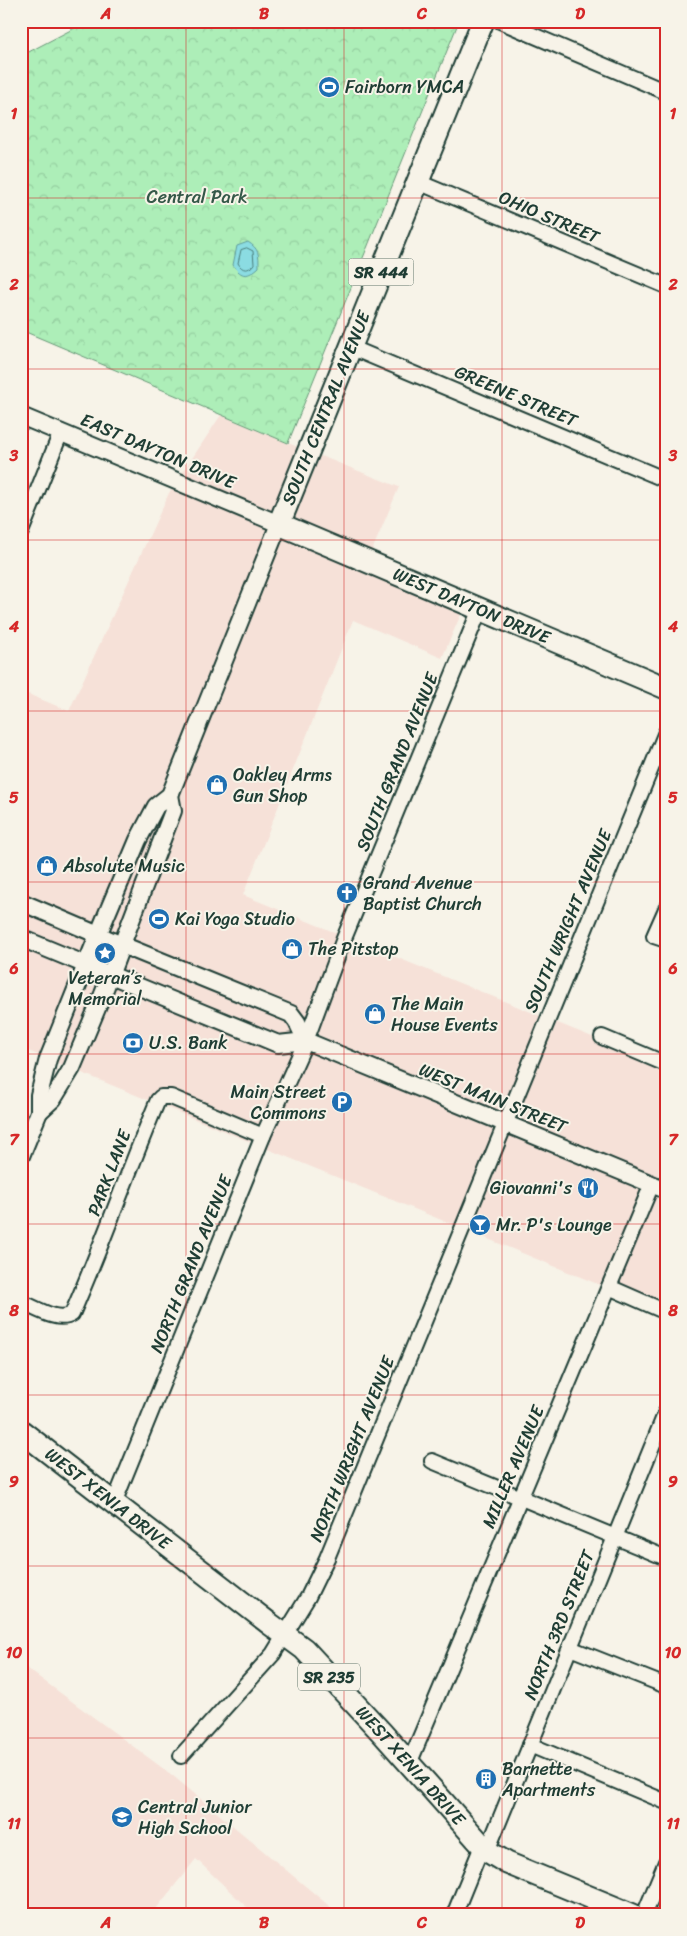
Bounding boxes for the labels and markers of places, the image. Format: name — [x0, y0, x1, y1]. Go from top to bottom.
place label: Fairborn YMCA — [345, 71, 464, 103]
sports icon: Fairborn YMCA — [317, 75, 341, 99]
place label: Oakley Arms Gun Shop — [233, 759, 333, 812]
shop icon: Oakley Arms Gun Shop — [205, 773, 229, 797]
place label: Absolute Music — [62, 850, 185, 882]
shop icon: Absolute Music — [35, 854, 59, 878]
place label: Grand Avenue Baptist Church — [363, 867, 482, 920]
church icon: Grand Avenue Baptist Church — [335, 881, 359, 905]
place label: Kai Yoga Studio — [175, 903, 295, 935]
sports icon: Kai Yoga Studio — [147, 907, 171, 931]
place label: The Pitstop — [308, 933, 399, 965]
shop icon: The Pitstop — [280, 937, 304, 961]
place icon: Veteran’s Memorial — [93, 941, 117, 965]
place label: Veteran’s Memorial — [68, 962, 143, 1015]
place label: The Main House Events — [391, 988, 498, 1041]
shop icon: The Main House Events — [363, 1002, 387, 1026]
place label: U.S. Bank — [149, 1027, 228, 1059]
bank icon: U.S. Bank — [121, 1031, 145, 1055]
place label: Main Street Commons — [231, 1076, 327, 1129]
parking icon: Main Street Commons — [330, 1090, 354, 1114]
place label: Giovanni's — [490, 1172, 573, 1204]
restaurant icon: Giovanni's — [576, 1176, 600, 1200]
place label: Mr. P's Lounge — [496, 1209, 612, 1241]
bar icon: Mr. P's Lounge — [468, 1213, 492, 1237]
place label: Barnette Apartments — [501, 1753, 596, 1806]
building icon: Barnette Apartments — [474, 1767, 498, 1791]
place label: Central Junior High School — [138, 1791, 253, 1844]
school or university icon: Central Junior High School — [110, 1805, 134, 1829]

